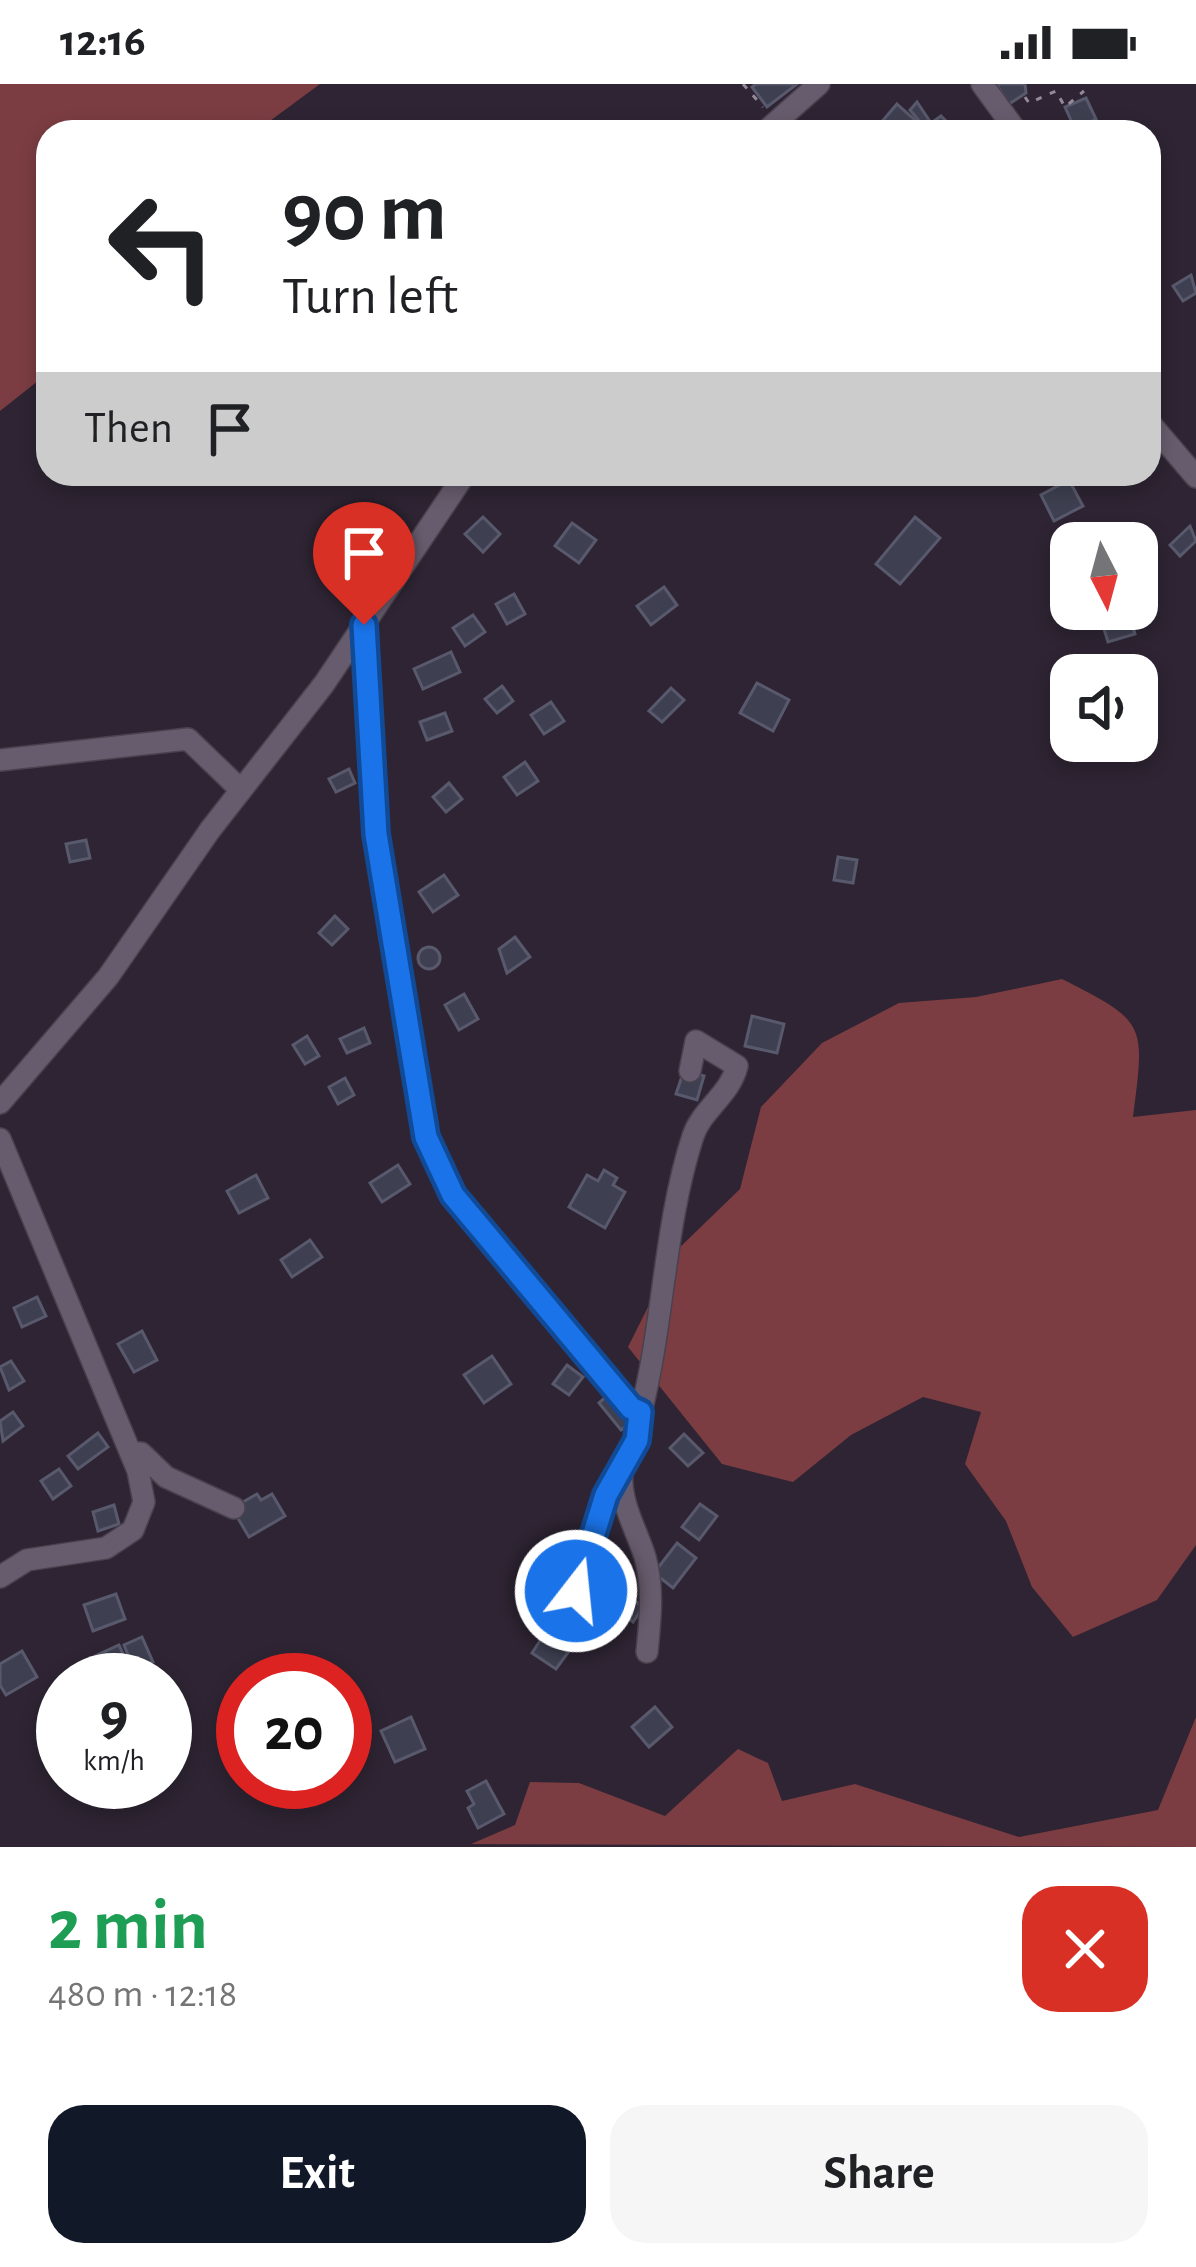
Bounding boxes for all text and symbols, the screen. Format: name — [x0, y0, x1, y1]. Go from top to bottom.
text: 12:16 — [60, 19, 146, 64]
icon: left — [84, 168, 240, 324]
text: 90 m — [282, 172, 447, 256]
text: Turn left — [282, 270, 458, 324]
icon: arrive — [197, 396, 263, 462]
text: Then — [84, 406, 173, 451]
pin — [313, 502, 415, 625]
icon: arrive — [331, 520, 397, 586]
north arrow — [1050, 522, 1158, 630]
map controls — [1050, 522, 1158, 762]
button: sound — [1050, 654, 1158, 762]
position arrow — [513, 1528, 639, 1654]
speed limit sign: 20 — [216, 1653, 372, 1809]
text: 9 — [100, 1686, 128, 1746]
text: km/h — [83, 1746, 145, 1776]
button: close — [1022, 1886, 1148, 2012]
text: 2 min — [48, 1890, 208, 1962]
text: 480 m · 12:18 — [48, 1975, 237, 2014]
button: Exit — [48, 2105, 586, 2243]
button: Share — [610, 2105, 1148, 2243]

